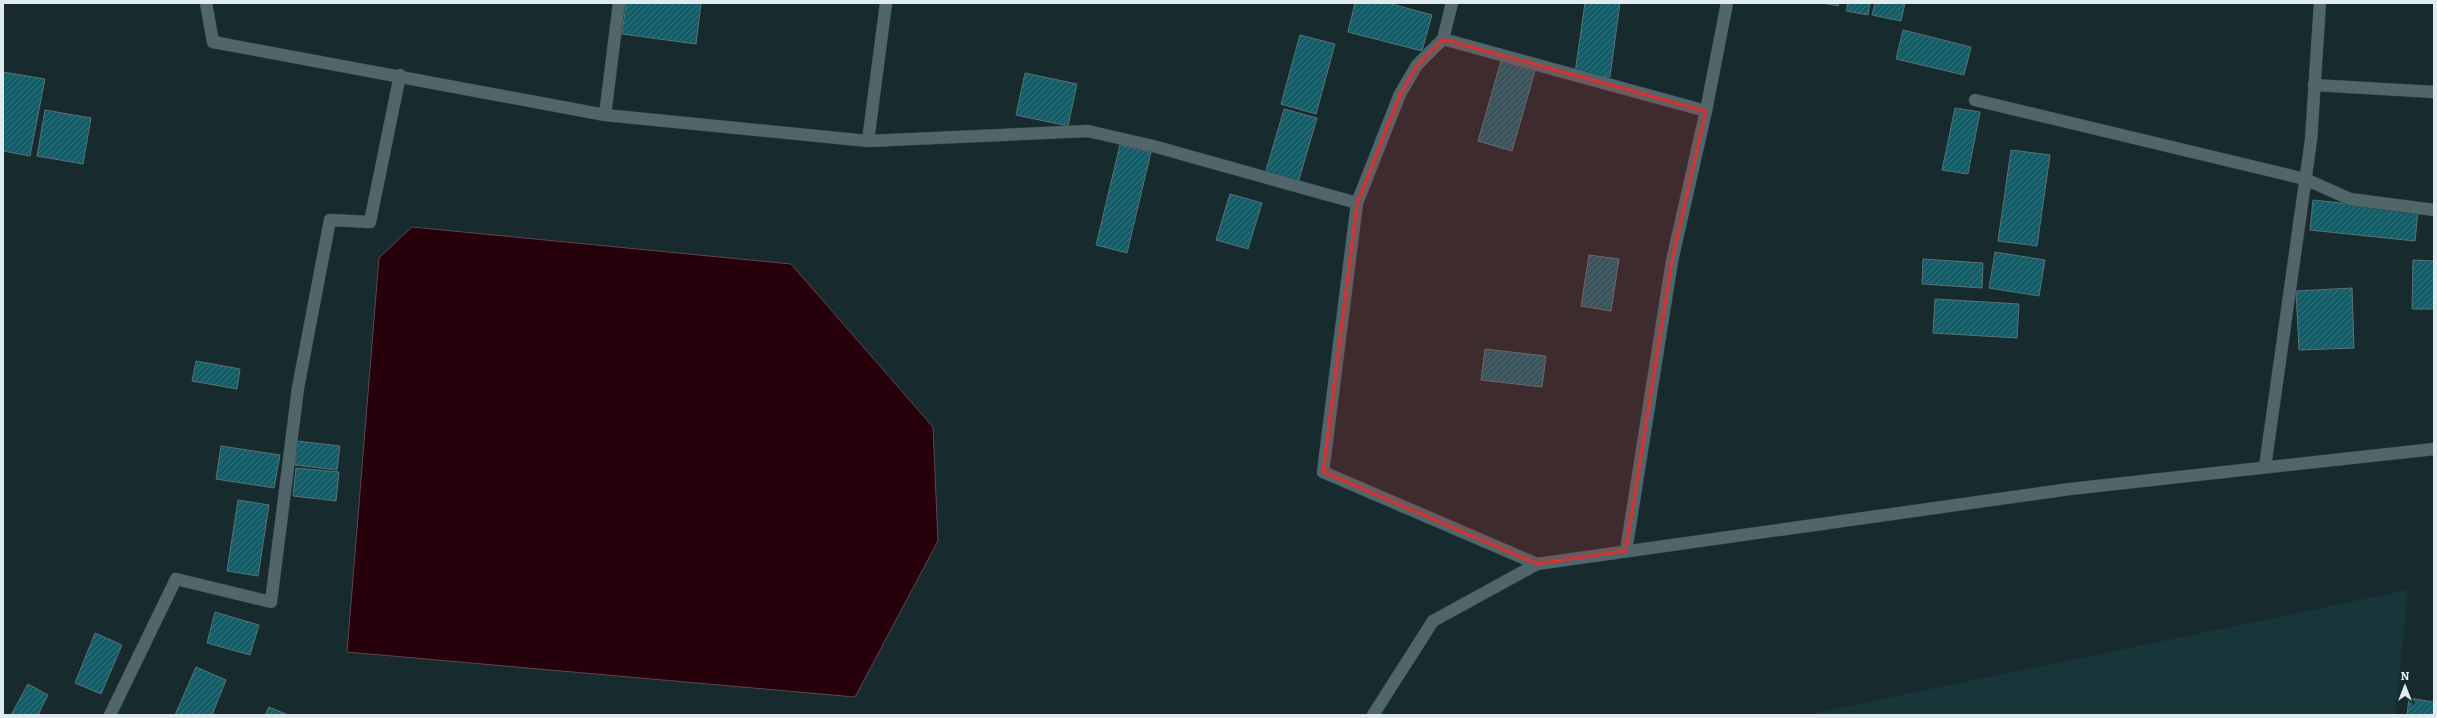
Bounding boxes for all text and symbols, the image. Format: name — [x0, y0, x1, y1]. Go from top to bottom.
north arrow — [2385, 666, 2425, 706]
text: N — [2401, 670, 2410, 683]

